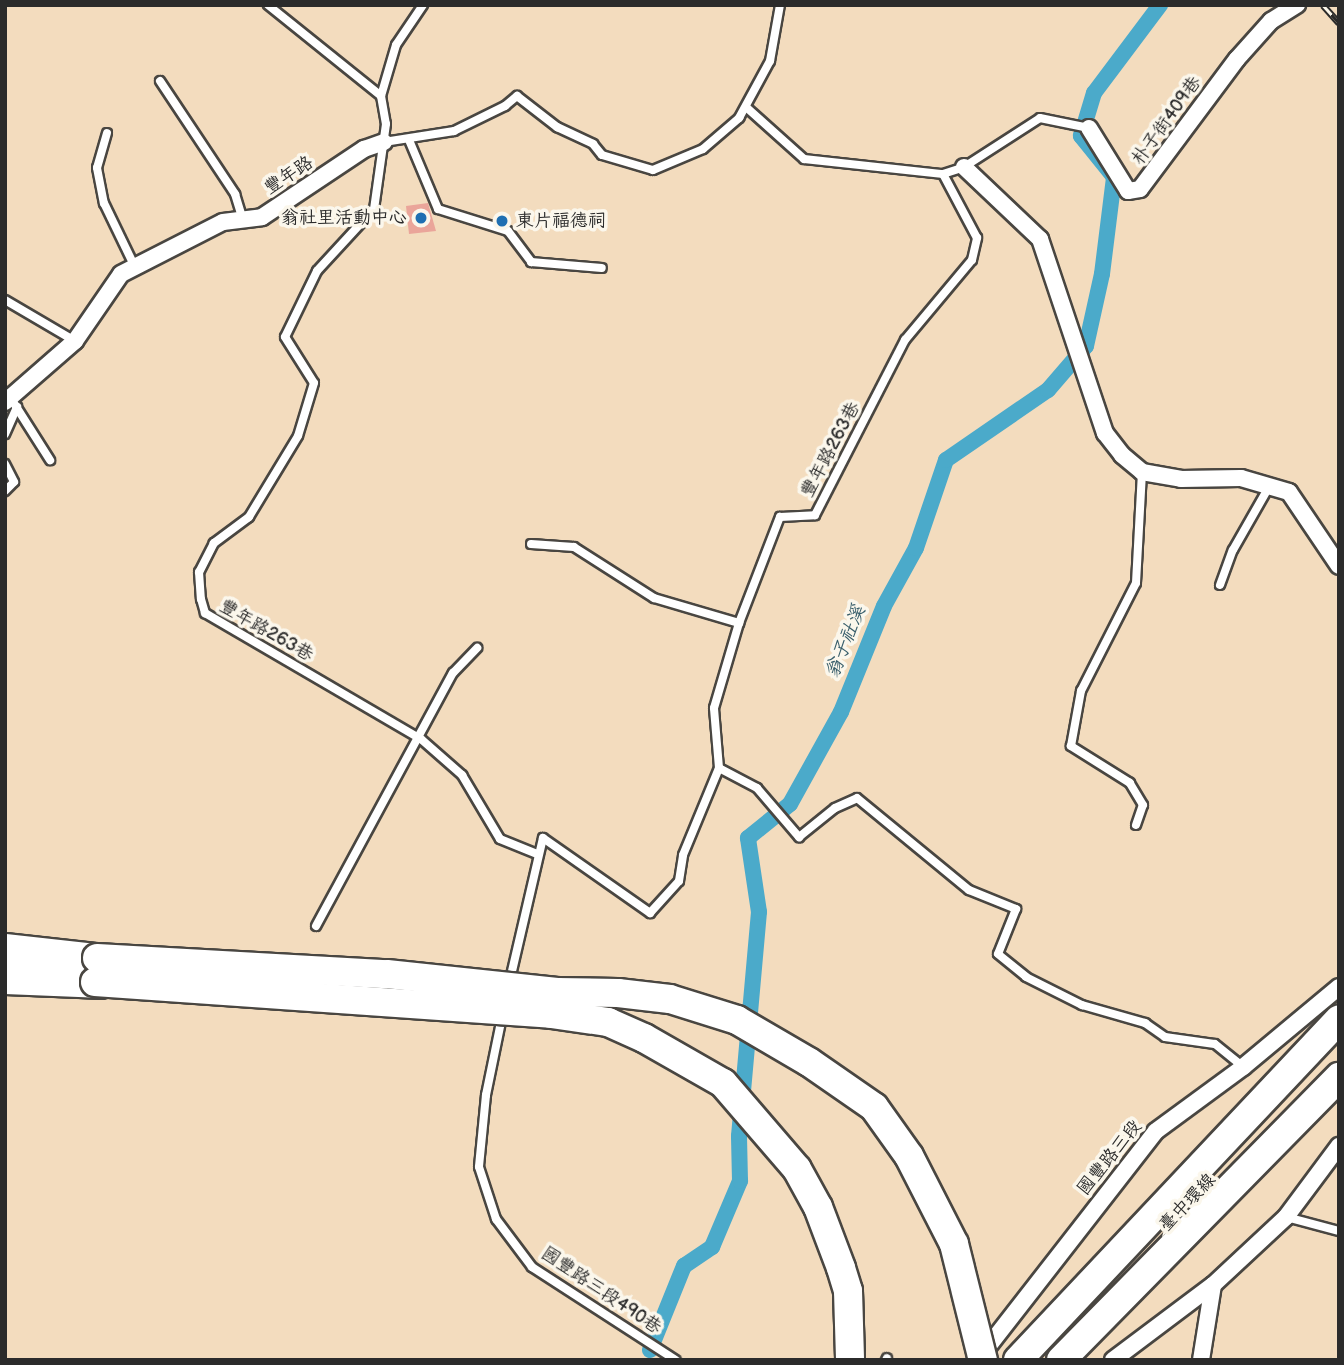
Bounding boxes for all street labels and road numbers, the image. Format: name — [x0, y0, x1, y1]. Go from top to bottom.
street label: 朴子街409巷 — [1128, 73, 1206, 169]
street label: 豐年路 — [260, 152, 318, 200]
street label: 豐年路263巷 — [797, 399, 865, 501]
street label: 豐年路263巷 — [215, 595, 317, 667]
street label: 國豐路三段 — [1073, 1116, 1147, 1200]
street label: 臺中環線 — [1155, 1170, 1221, 1236]
street label: 國豐路三段490巷 — [537, 1243, 665, 1339]

